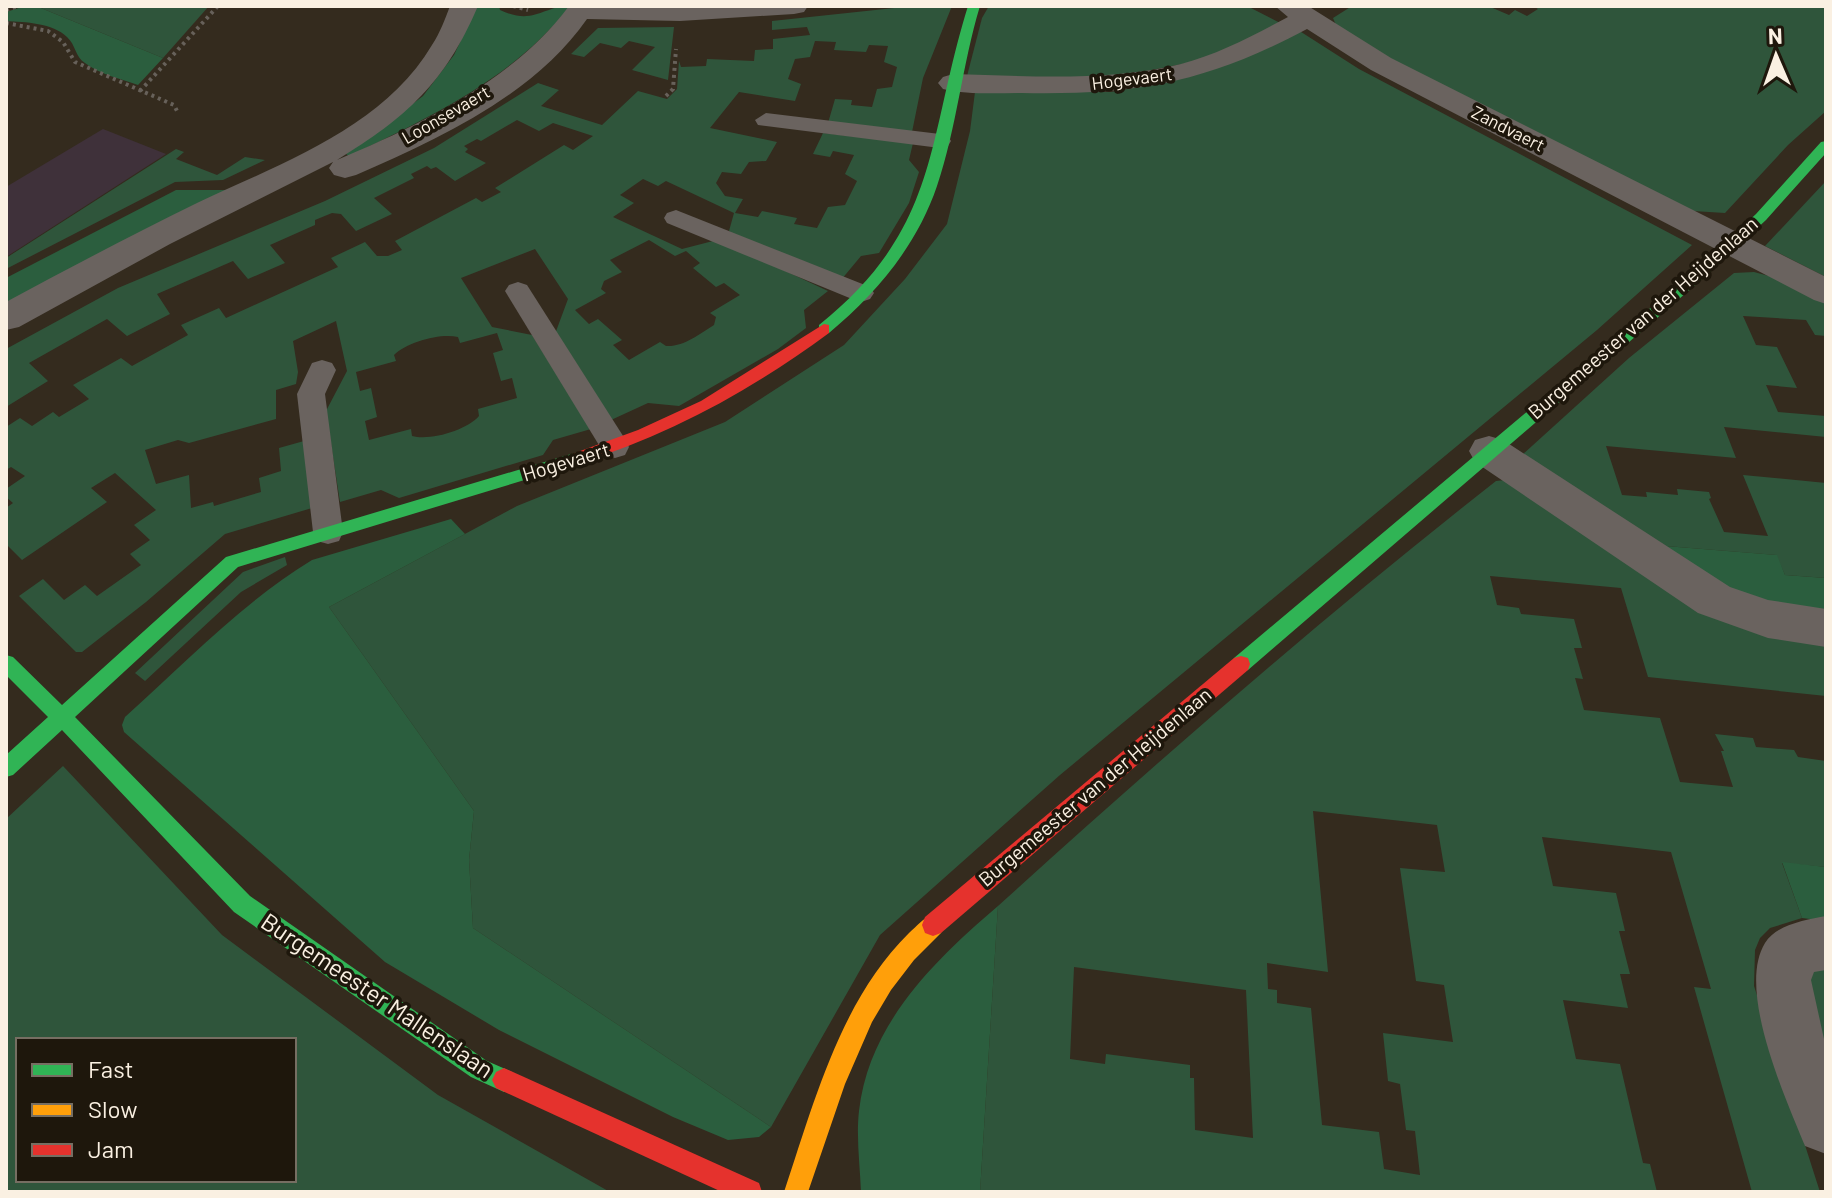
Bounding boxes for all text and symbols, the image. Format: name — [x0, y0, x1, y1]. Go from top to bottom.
north arrow — [1736, 16, 1816, 96]
text: N — [1767, 22, 1783, 48]
street label: Hogevaert — [1090, 62, 1173, 94]
street label: Loonsevaert — [398, 80, 493, 148]
street label: Zandvaert — [1468, 100, 1549, 156]
street label: Burgemeester van der Heijdenlaan — [1523, 211, 1762, 424]
street label: Hogevaert — [519, 436, 612, 486]
street label: Burgemeester van der Heijdenlaan — [973, 682, 1216, 891]
street label: Burgemeester Mallenslaan — [256, 906, 499, 1083]
legend — [16, 1038, 296, 1182]
text: Fast — [88, 1054, 133, 1083]
text: Slow — [88, 1094, 137, 1123]
text: Jam — [88, 1134, 134, 1163]

